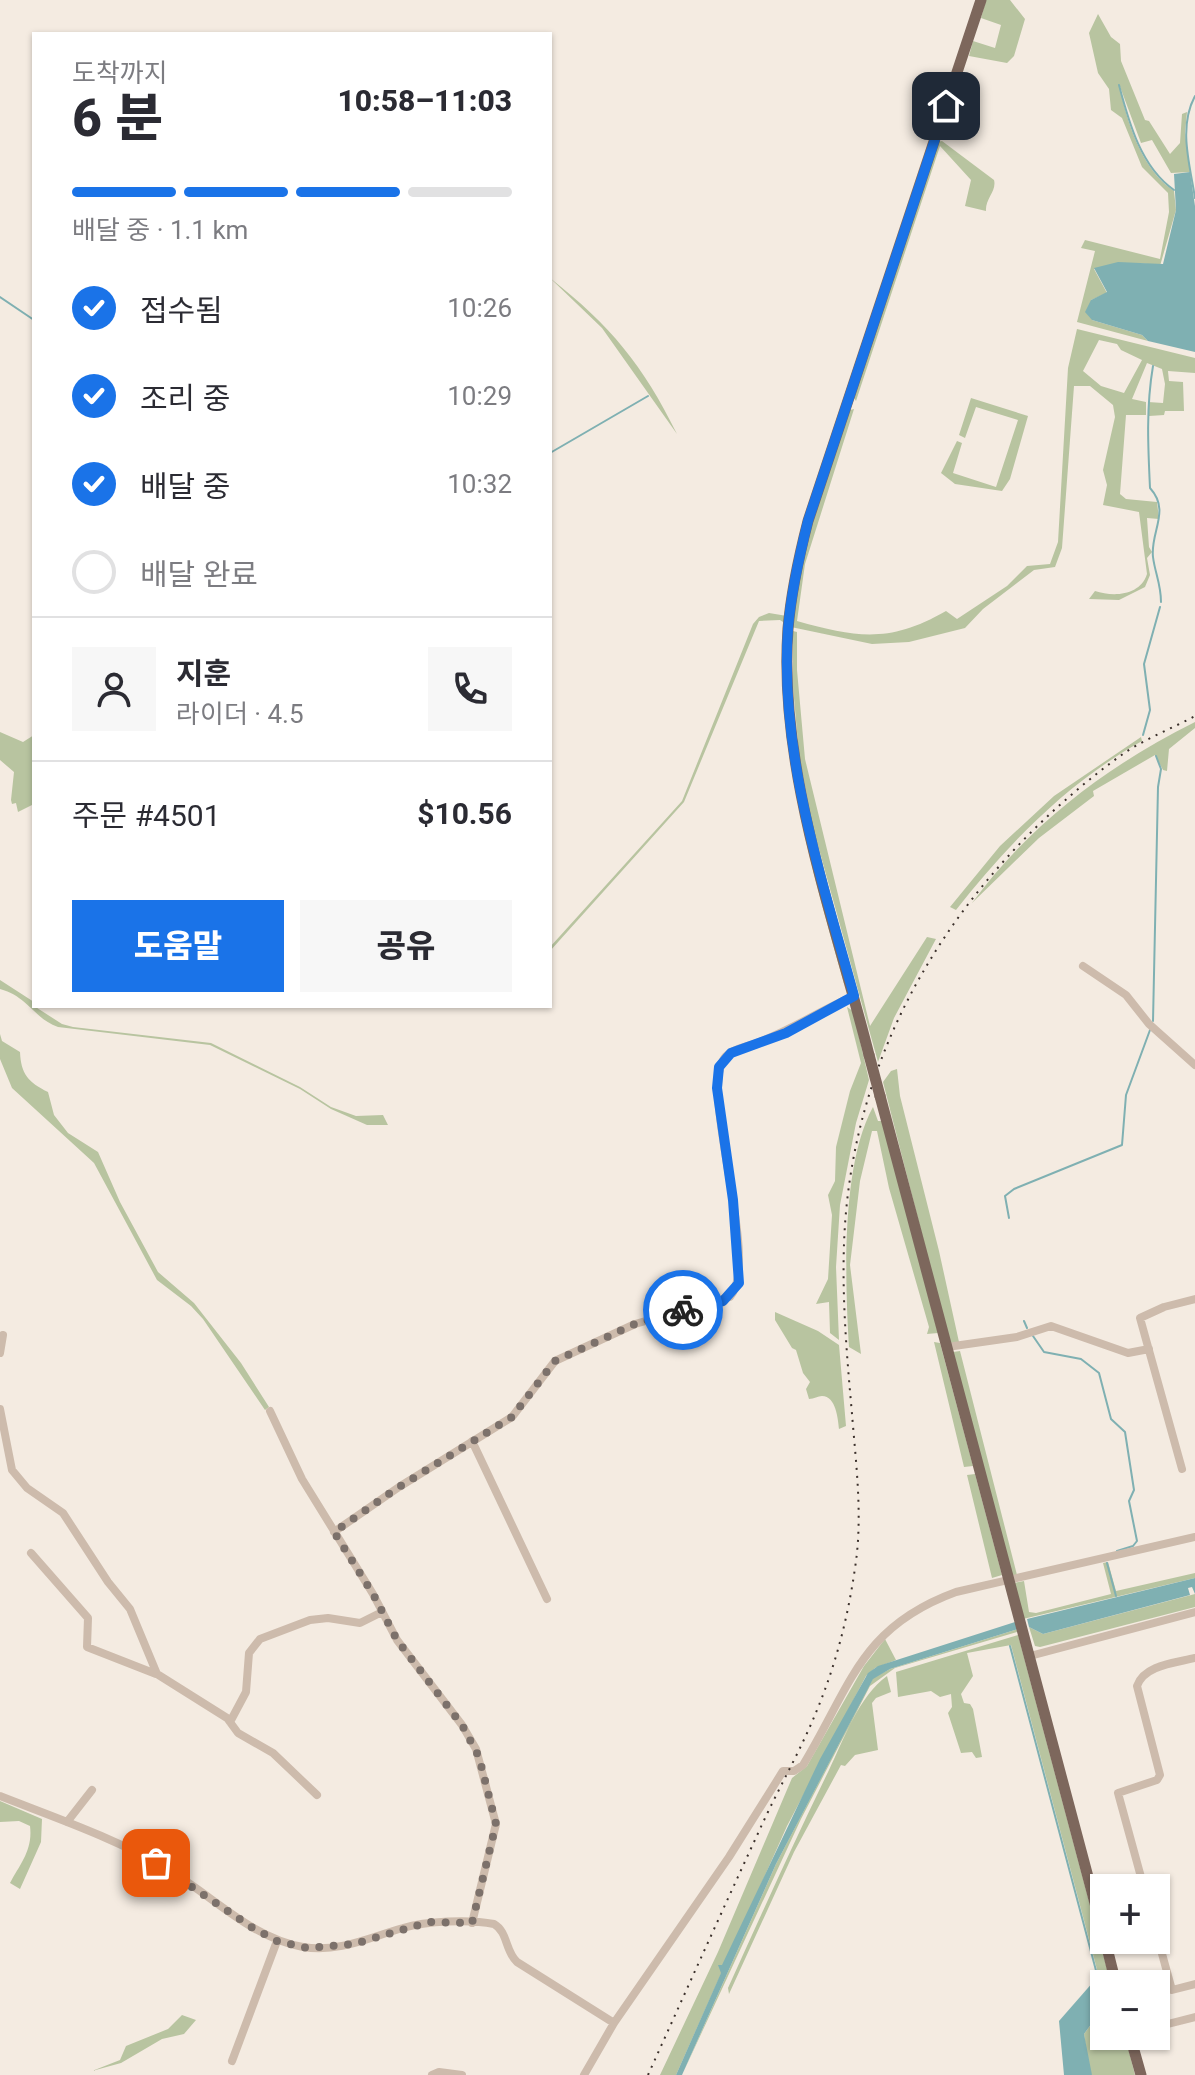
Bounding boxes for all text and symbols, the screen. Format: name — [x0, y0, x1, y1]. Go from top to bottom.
text: 도착까지 — [72, 58, 168, 88]
pin — [912, 72, 980, 140]
text: 10:58–11:03 — [337, 83, 512, 118]
icon: home — [924, 84, 968, 128]
text: 6 분 — [72, 88, 163, 149]
text: 배달 중 · 1.1 km — [72, 215, 248, 245]
icon: check — [72, 286, 116, 330]
text: 접수됨 — [140, 293, 223, 328]
text: 10:26 — [447, 293, 512, 323]
icon: check — [72, 374, 116, 418]
text: 조리 중 — [140, 381, 230, 416]
text: 10:29 — [447, 381, 512, 411]
icon: check — [72, 462, 116, 506]
text: 배달 중 — [140, 469, 230, 504]
text: 10:32 — [447, 469, 512, 499]
text: 배달 완료 — [140, 557, 258, 592]
button: person — [72, 647, 156, 731]
button: phone — [428, 647, 512, 731]
text: 지훈 — [176, 656, 231, 691]
text: 라이더 · 4.5 — [176, 699, 304, 729]
text: $10.56 — [417, 796, 512, 831]
text: 주문 #4501 — [72, 798, 221, 833]
button: 도움말 — [72, 900, 284, 992]
button: 공유 — [300, 900, 512, 992]
courier — [643, 1270, 723, 1350]
icon: bike — [661, 1288, 705, 1332]
pin — [122, 1829, 190, 1897]
icon: bag — [134, 1841, 178, 1885]
map controls — [1090, 1874, 1170, 2050]
button: + — [1090, 1874, 1170, 1954]
button: − — [1090, 1970, 1170, 2050]

